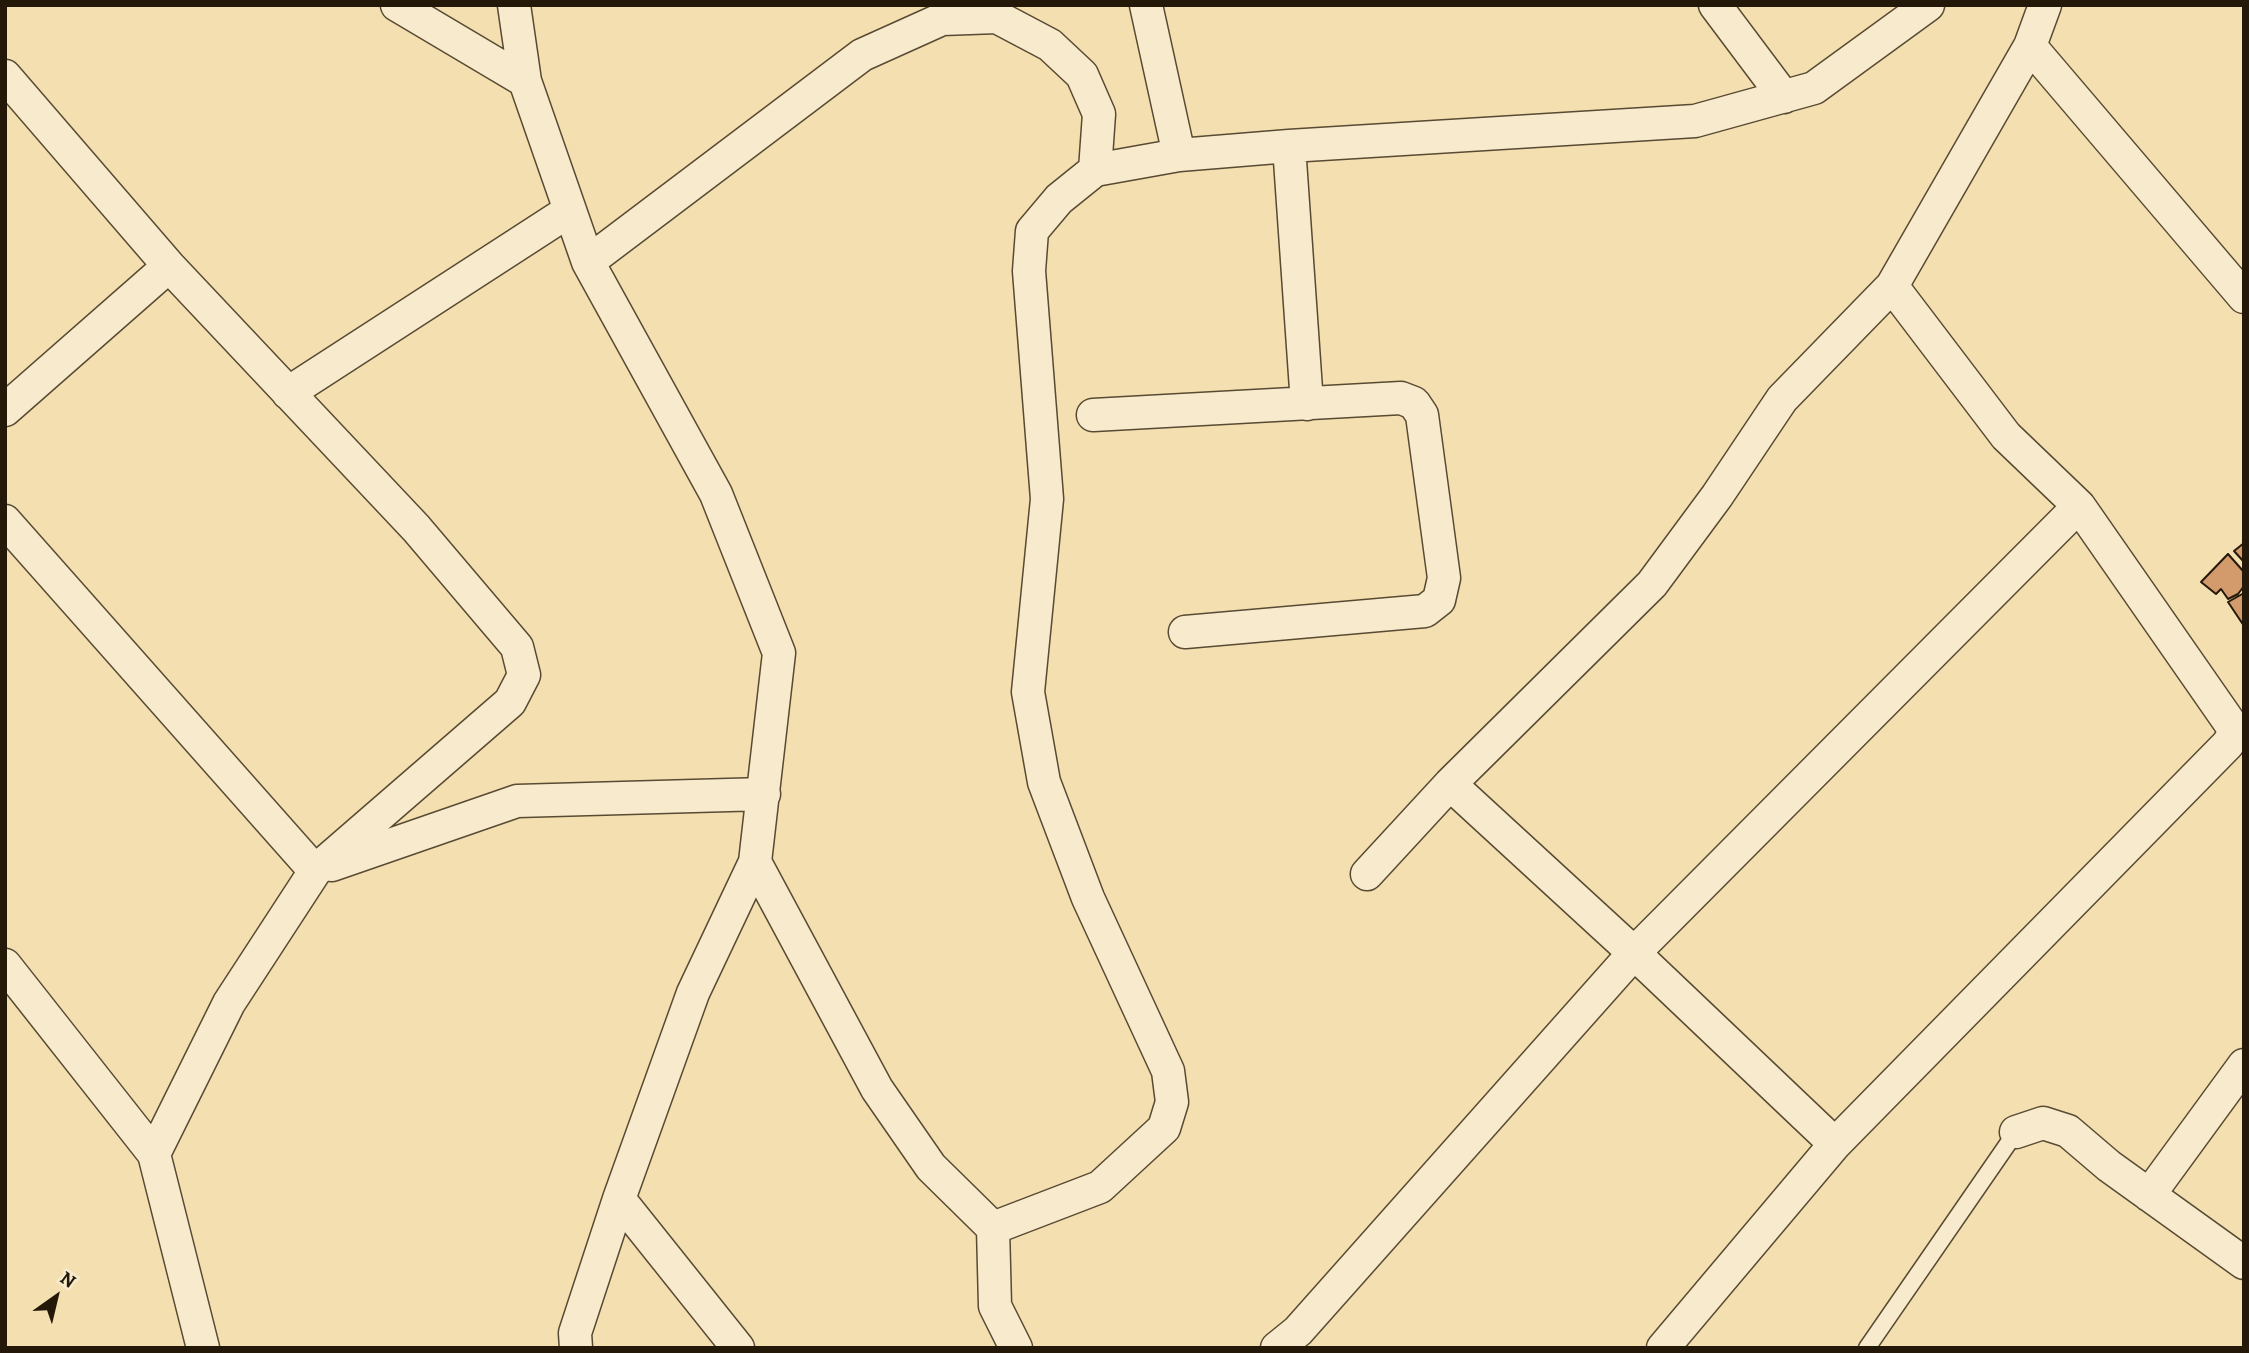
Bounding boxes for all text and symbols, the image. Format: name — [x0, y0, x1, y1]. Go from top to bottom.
north arrow — [21, 1262, 91, 1332]
text: N — [55, 1265, 81, 1294]

